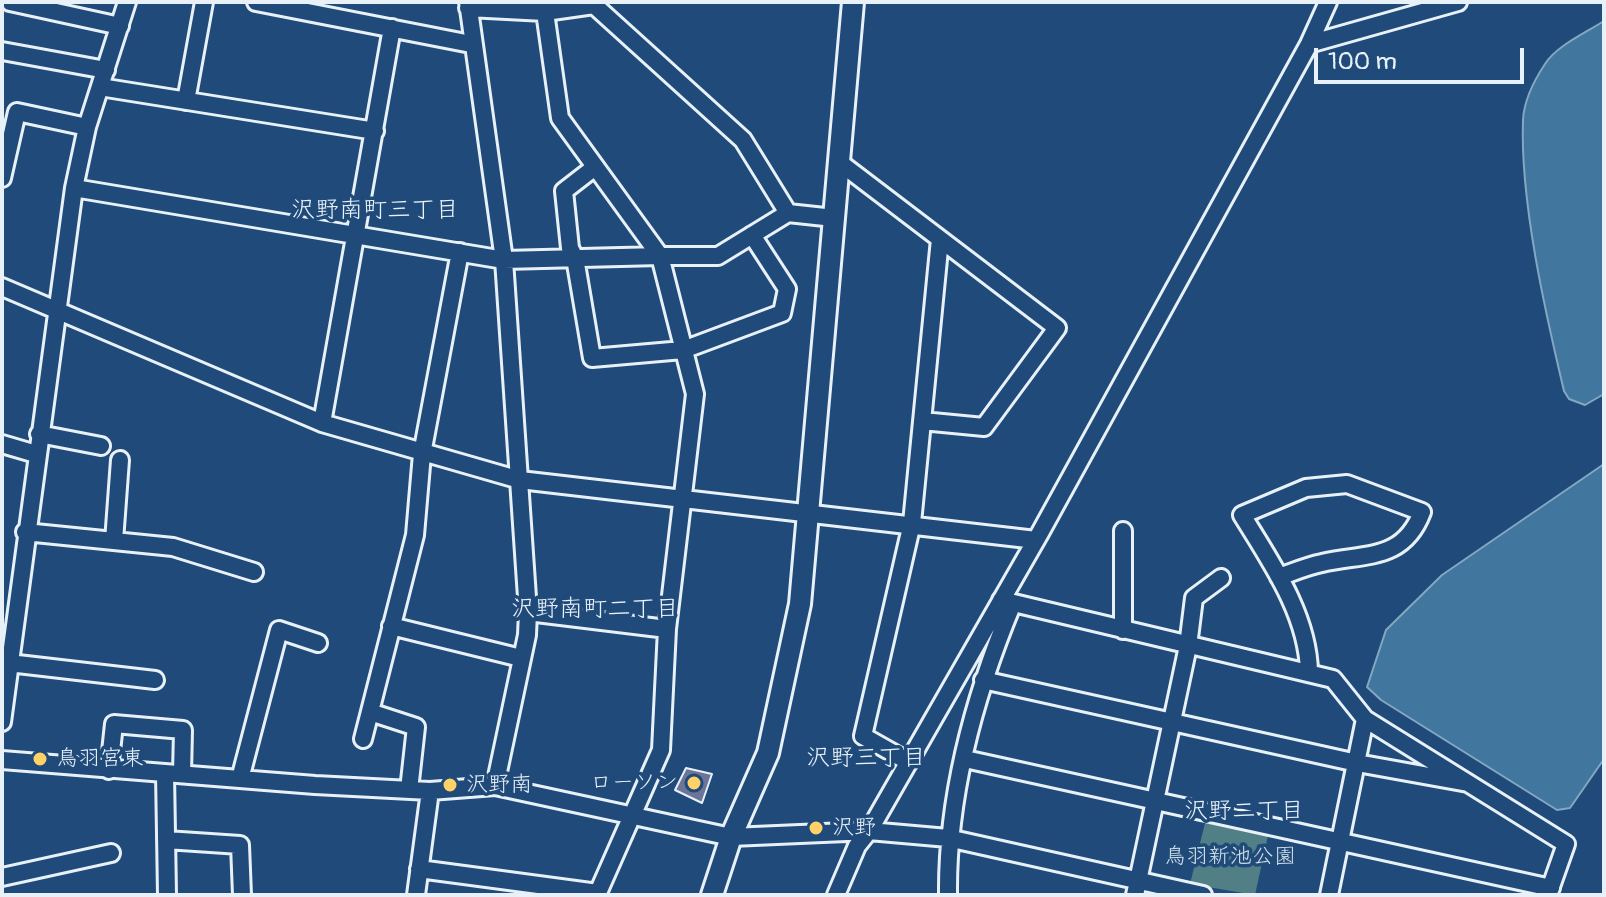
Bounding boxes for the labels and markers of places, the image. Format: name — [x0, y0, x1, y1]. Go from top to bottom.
place label: 鳥羽宮東 — [56, 746, 144, 772]
marker: 鳥羽宮東 — [31, 750, 49, 768]
place label: ローソン — [590, 770, 678, 796]
place label: 沢野南 — [466, 772, 532, 798]
marker: ローソン — [685, 774, 703, 792]
marker: 沢野南 — [441, 776, 459, 794]
place label: 沢野 — [832, 815, 876, 841]
marker: 沢野 — [807, 819, 825, 837]

